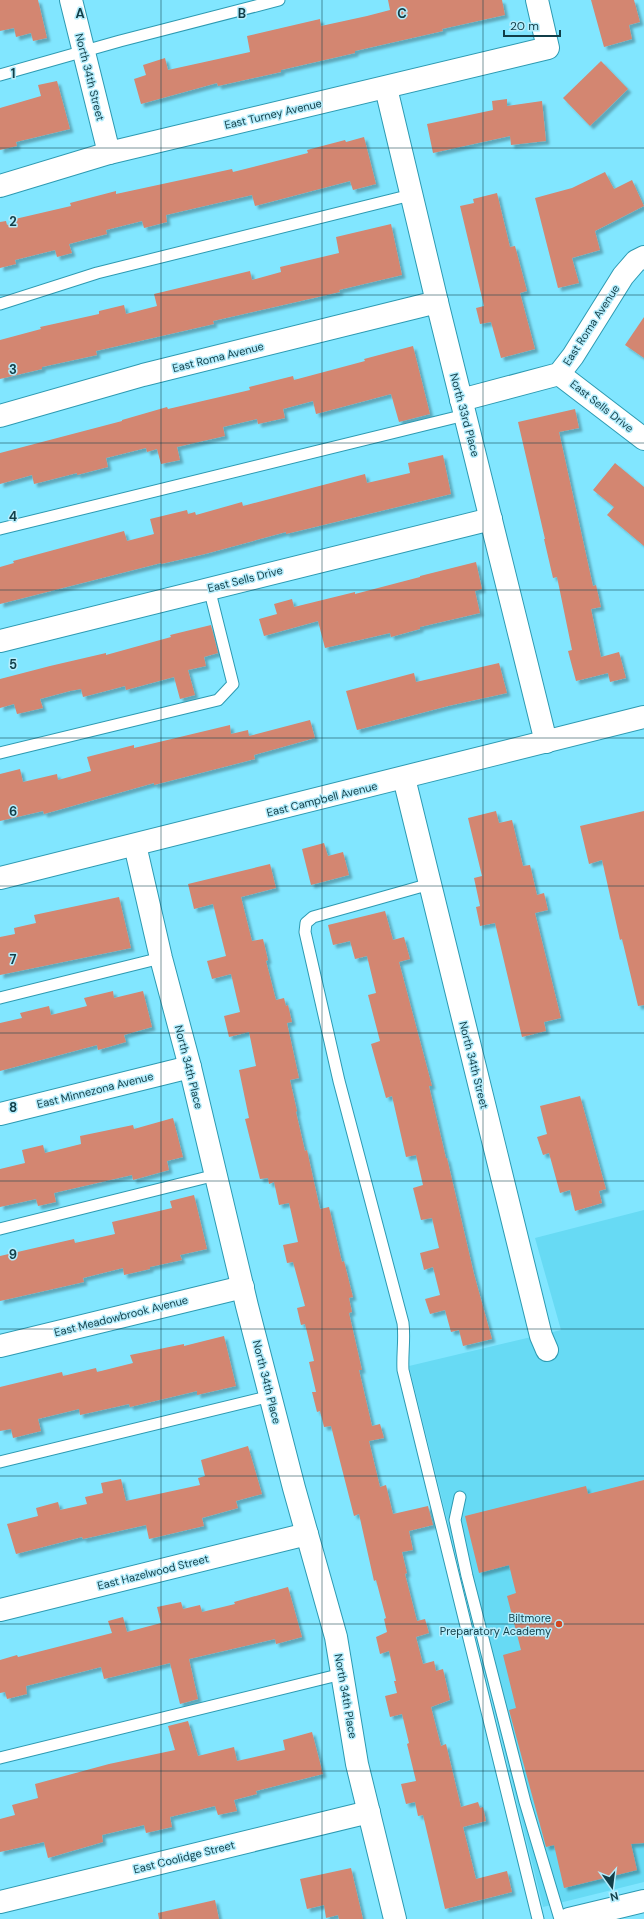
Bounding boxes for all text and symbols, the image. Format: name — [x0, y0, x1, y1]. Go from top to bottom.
text: A — [75, 5, 85, 22]
text: B — [238, 5, 246, 22]
text: C — [397, 5, 407, 22]
scale bar — [504, 12, 560, 38]
text: 20 m — [510, 18, 539, 34]
street label: North 34th Street — [72, 32, 108, 122]
text: 1 — [11, 65, 15, 82]
street label: East Turney Avenue — [223, 96, 323, 132]
text: 2 — [9, 213, 17, 230]
street label: East Roma Avenue — [560, 282, 622, 368]
street label: East Roma Avenue — [171, 339, 265, 375]
text: 3 — [9, 361, 17, 378]
street label: North 33rd Place — [447, 372, 483, 458]
street label: East Sells Drive — [567, 377, 637, 435]
text: 4 — [9, 508, 17, 525]
street label: East Sells Drive — [206, 563, 284, 595]
text: 5 — [9, 656, 17, 673]
street label: East Campbell Avenue — [265, 778, 379, 820]
text: 6 — [9, 803, 17, 820]
text: 7 — [10, 951, 17, 968]
street label: North 34th Street — [456, 1020, 492, 1110]
street label: North 34th Place — [172, 1024, 206, 1110]
street label: East Minnezona Avenue — [35, 1069, 155, 1111]
text: 8 — [9, 1099, 17, 1116]
text: 9 — [9, 1246, 17, 1263]
street label: East Meadowbrook Avenue — [53, 1293, 189, 1339]
street label: North 34th Place — [250, 1339, 284, 1425]
street label: East Hazelwood Street — [96, 1551, 210, 1593]
place label: Biltmore Preparatory Academy — [440, 1611, 551, 1638]
marker: Biltmore Preparatory Academy — [554, 1619, 564, 1629]
street label: North 34th Place — [332, 1653, 360, 1739]
street label: East Coolidge Street — [132, 1838, 236, 1876]
north arrow — [592, 1867, 632, 1907]
text: N — [609, 1889, 620, 1904]

